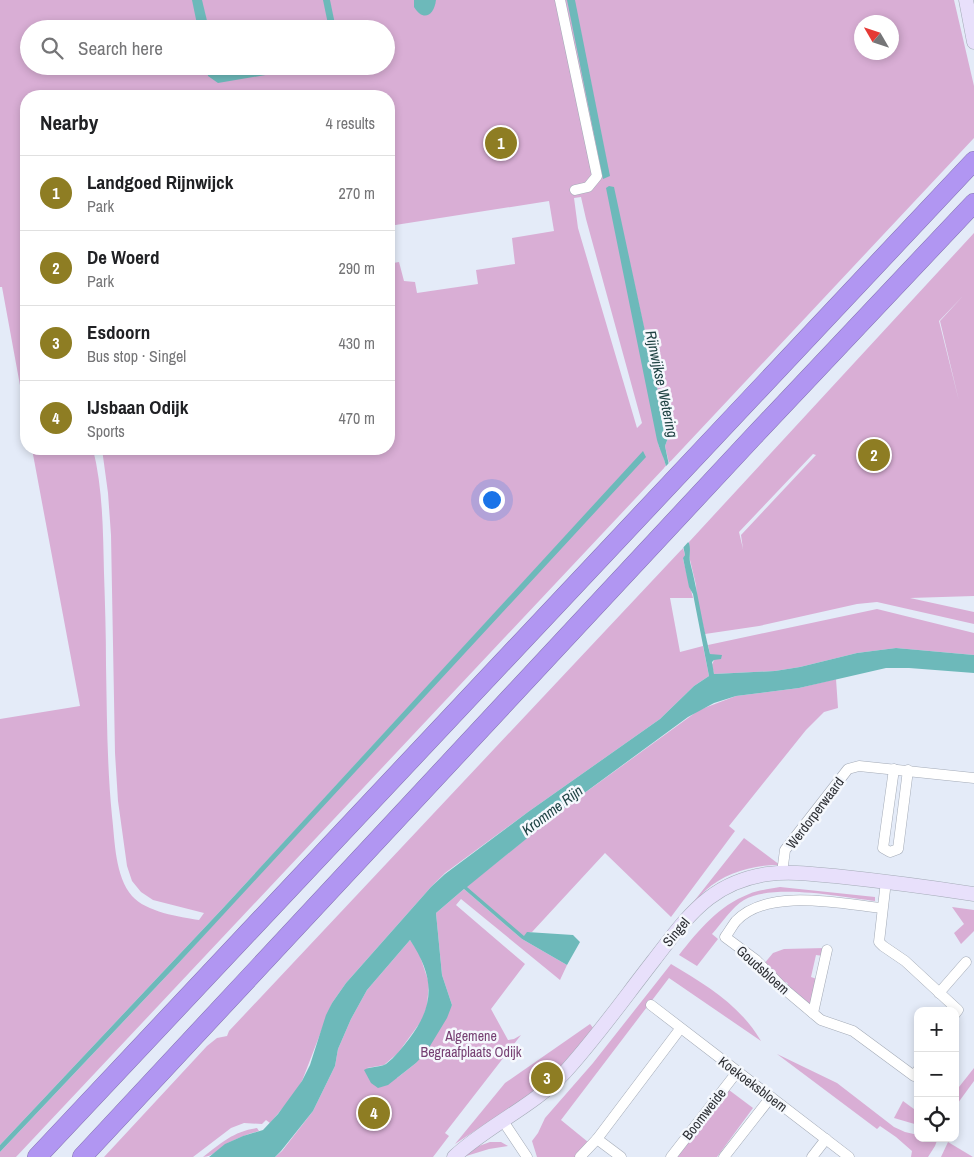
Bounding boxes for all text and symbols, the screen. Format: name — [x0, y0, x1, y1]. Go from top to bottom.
north arrow — [854, 15, 899, 60]
search box — [20, 20, 395, 75]
icon: search — [38, 34, 66, 62]
text: Search here — [78, 35, 163, 61]
text: Nearby — [40, 108, 98, 137]
text: 4 results — [325, 112, 375, 134]
pin: 1 — [485, 124, 517, 162]
text: Landgoed Rijnwijck — [87, 169, 233, 195]
text: 1 — [52, 182, 60, 204]
text: 270 m — [339, 182, 375, 204]
text: Park — [87, 195, 114, 217]
text: De Woerd — [87, 244, 159, 270]
text: 2 — [52, 257, 60, 279]
text: 290 m — [339, 257, 375, 279]
text: Park — [87, 270, 114, 292]
text: Esdoorn — [87, 319, 150, 345]
water label: Rijnwijkse Wetering — [640, 328, 684, 440]
text: 3 — [52, 332, 60, 354]
text: 430 m — [339, 332, 375, 354]
text: Bus stop · Singel — [87, 345, 186, 367]
text: IJsbaan Odijk — [87, 394, 188, 420]
text: 4 — [52, 407, 60, 429]
text: 470 m — [339, 407, 375, 429]
text: Sports — [87, 420, 125, 442]
pin: 2 — [858, 436, 890, 474]
your location — [479, 487, 505, 513]
street label: Werdorperwaard — [782, 774, 848, 852]
water label: Kromme Rijn — [517, 780, 587, 840]
street label: Singel — [659, 914, 693, 950]
street label: Goudsbloem — [733, 942, 793, 998]
map controls — [914, 1007, 959, 1142]
button: + — [914, 1007, 959, 1052]
park label: Algemene Begraafplaats Odijk — [421, 1027, 522, 1061]
street label: Koekoeksbloem — [715, 1052, 791, 1116]
button: − — [914, 1052, 959, 1097]
pin: 3 — [531, 1059, 563, 1097]
street label: Boomweide — [678, 1085, 730, 1143]
pin: 4 — [358, 1094, 390, 1132]
button: locate — [914, 1097, 959, 1142]

